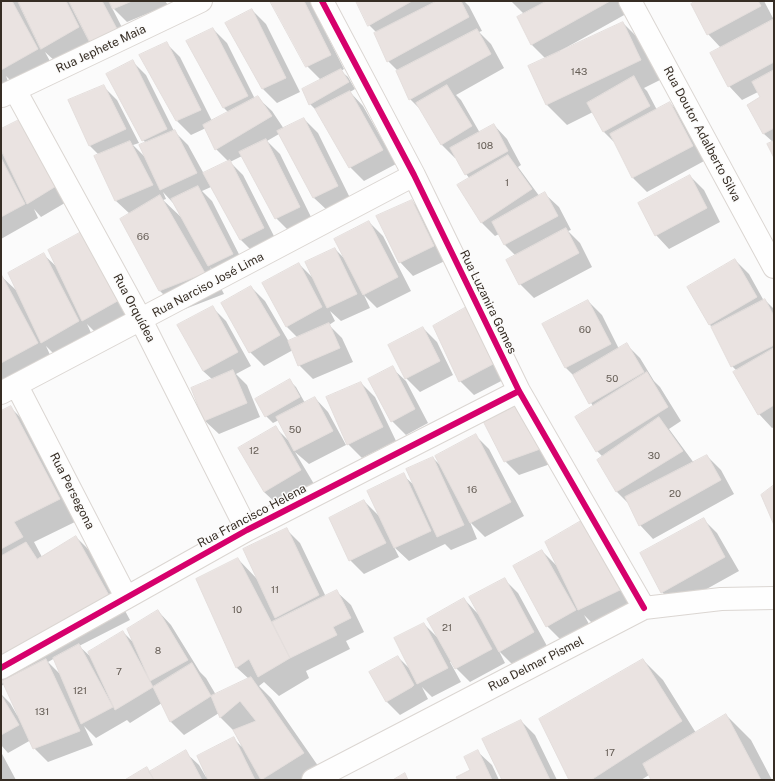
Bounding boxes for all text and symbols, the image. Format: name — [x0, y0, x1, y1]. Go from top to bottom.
street label: Rua Jephete Maia — [54, 22, 148, 76]
street label: Rua Doutor Adalberto Silva — [660, 64, 744, 204]
house number: 143 — [571, 66, 587, 78]
house number: 108 — [477, 140, 493, 152]
house number: 1 — [505, 177, 509, 189]
house number: 66 — [137, 231, 149, 243]
street label: Rua Luzanira Gomes — [457, 248, 519, 356]
street label: Rua Narciso José Lima — [150, 250, 266, 320]
street label: Rua Orquídea — [110, 271, 158, 345]
house number: 60 — [579, 324, 591, 336]
house number: 50 — [606, 373, 618, 385]
house number: 50 — [289, 424, 301, 436]
house number: 12 — [249, 445, 259, 457]
street label: Rua Persegona — [47, 450, 97, 532]
house number: 30 — [648, 450, 660, 462]
street label: Rua Francisco Helena — [195, 481, 309, 551]
house number: 16 — [467, 484, 477, 496]
house number: 20 — [669, 488, 681, 500]
house number: 11 — [271, 584, 279, 596]
house number: 10 — [232, 604, 242, 616]
house number: 21 — [442, 622, 452, 634]
street label: Rua Delmar Pismel — [486, 634, 586, 694]
house number: 8 — [155, 645, 161, 657]
house number: 7 — [116, 666, 122, 678]
house number: 121 — [73, 685, 87, 697]
house number: 131 — [35, 706, 49, 718]
house number: 17 — [605, 747, 615, 759]

